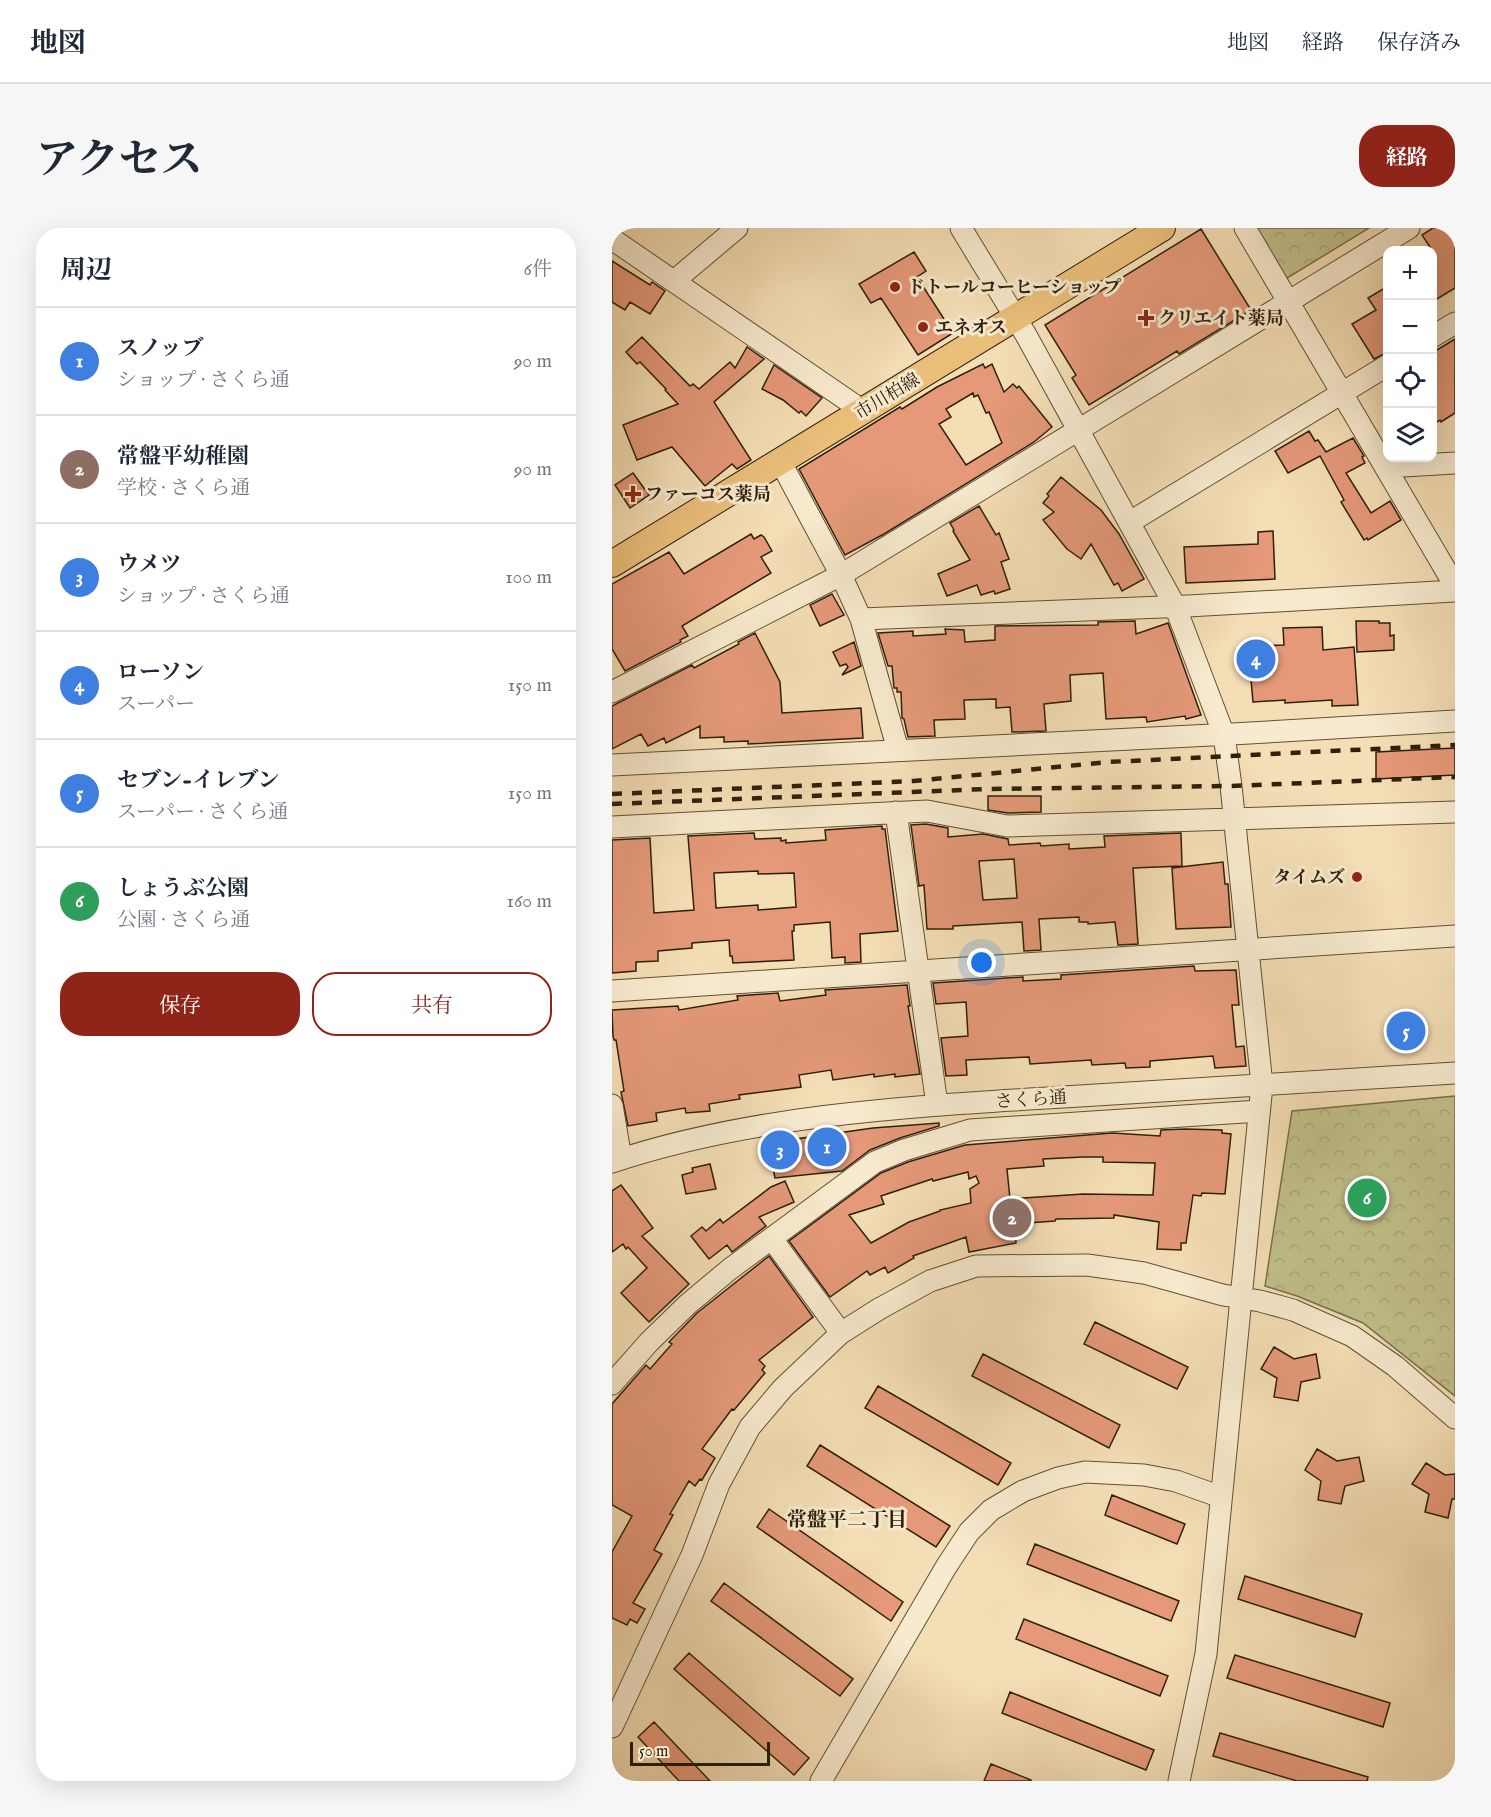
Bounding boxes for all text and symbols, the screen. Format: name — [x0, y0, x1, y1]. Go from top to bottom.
text: 地図 — [30, 27, 86, 62]
text: 地図 — [1227, 30, 1269, 57]
text: 経路 — [1302, 30, 1344, 57]
text: 保存済み — [1377, 30, 1461, 57]
button: 経路 — [1359, 125, 1455, 187]
text: アクセス — [36, 135, 203, 188]
map controls — [1383, 246, 1437, 462]
button: + — [1383, 246, 1437, 300]
text: 周辺 — [60, 254, 112, 287]
text: 6件 — [524, 257, 552, 282]
place label: ドトールコーヒーショップ — [907, 277, 1121, 300]
marker: ドトールコーヒーショップ — [888, 280, 902, 294]
button: − — [1383, 300, 1437, 354]
place label: クリエイト薬局 — [1158, 308, 1284, 331]
marker: クリエイト薬局 — [1139, 311, 1153, 325]
place label: エネオス — [935, 317, 1007, 340]
marker: エネオス — [916, 320, 930, 334]
text: スノッブ — [117, 335, 203, 363]
text: 1 — [76, 349, 83, 374]
text: 90 m — [514, 349, 552, 374]
button: locate — [1383, 354, 1437, 408]
text: ショップ · さくら通 — [117, 368, 290, 393]
street label: 市川柏線 — [851, 369, 925, 426]
button: layers — [1383, 408, 1437, 462]
text: 常盤平幼稚園 — [117, 443, 249, 471]
text: 2 — [75, 457, 84, 482]
text: 90 m — [514, 457, 552, 482]
text: 学校 · さくら通 — [117, 476, 250, 501]
place label: ファーコス薬局 — [645, 484, 771, 507]
marker: ファーコス薬局 — [626, 487, 640, 501]
text: ウメツ — [117, 551, 182, 579]
text: 3 — [76, 565, 83, 590]
text: 100 m — [505, 565, 552, 590]
text: ショップ · さくら通 — [117, 584, 290, 609]
pin: 4 — [1236, 636, 1276, 682]
text: ローソン — [117, 659, 204, 687]
text: 4 — [75, 673, 84, 698]
text: 150 m — [508, 673, 552, 698]
text: スーパー — [117, 692, 195, 717]
text: セブン-イレブン — [117, 767, 279, 795]
text: 5 — [76, 781, 83, 806]
text: 150 m — [508, 781, 552, 806]
text: スーパー · さくら通 — [117, 800, 288, 825]
place label: タイムズ — [1273, 867, 1345, 890]
marker: タイムズ — [1350, 870, 1364, 884]
text: しょうぶ公園 — [117, 875, 249, 903]
text: 6 — [75, 889, 84, 914]
text: 160 m — [506, 889, 552, 914]
text: 公園 · さくら通 — [117, 908, 250, 933]
your location — [967, 948, 996, 977]
button: 保存 — [60, 972, 300, 1036]
button: 共有 — [312, 972, 552, 1036]
pin: 5 — [1386, 1008, 1426, 1054]
street label: さくら通 — [994, 1087, 1068, 1114]
pin: 1 — [808, 1124, 846, 1170]
pin: 3 — [760, 1128, 800, 1172]
pin: 6 — [1348, 1176, 1386, 1220]
pin: 2 — [992, 1196, 1032, 1240]
district label: 常盤平二丁目 — [787, 1508, 907, 1533]
scale bar — [630, 1739, 770, 1766]
text: 50 m — [639, 1742, 668, 1762]

